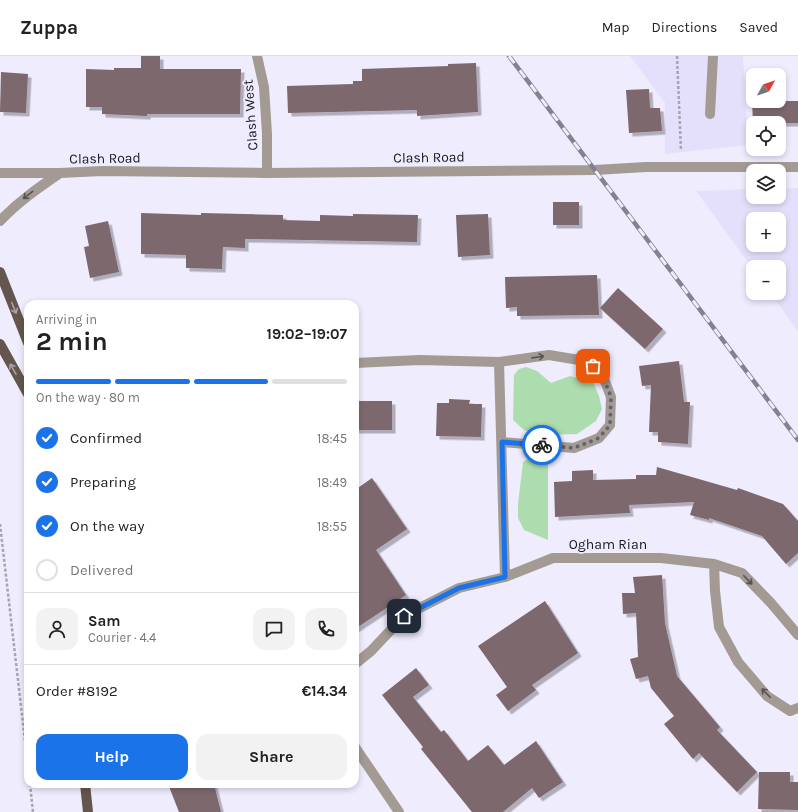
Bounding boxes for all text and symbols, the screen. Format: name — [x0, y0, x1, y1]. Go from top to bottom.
text: Zuppa — [20, 17, 78, 39]
text: Map — [602, 19, 630, 36]
text: Directions — [652, 19, 717, 36]
text: Saved — [739, 19, 778, 36]
north arrow — [746, 68, 786, 108]
map controls — [746, 68, 786, 300]
street label: Clash West — [240, 79, 261, 151]
button: locate — [746, 116, 786, 156]
street label: Clash Road — [393, 148, 465, 167]
street label: Clash Road — [69, 149, 141, 168]
button: layers — [746, 164, 786, 204]
one-way arrow — [23, 191, 34, 199]
button: + — [746, 212, 786, 252]
button: − — [746, 260, 786, 300]
one-way arrow — [11, 301, 18, 313]
text: Arriving in — [36, 312, 97, 327]
text: 19:02–19:07 — [267, 325, 347, 343]
text: 2 min — [36, 326, 108, 357]
pin — [576, 349, 610, 383]
one-way arrow — [531, 353, 544, 360]
icon: bag — [582, 355, 604, 377]
one-way arrow — [9, 363, 17, 375]
text: On the way · 80 m — [36, 390, 140, 405]
courier — [522, 425, 562, 465]
icon: check — [36, 427, 58, 449]
text: Confirmed — [70, 429, 142, 447]
text: 18:45 — [317, 431, 347, 446]
icon: bike — [531, 434, 553, 456]
icon: check — [36, 471, 58, 493]
text: Preparing — [70, 473, 136, 491]
text: 18:49 — [317, 475, 347, 490]
icon: check — [36, 515, 58, 537]
text: On the way — [70, 517, 144, 535]
text: 18:55 — [317, 519, 347, 534]
street label: Ogham Rian — [569, 536, 647, 553]
text: Delivered — [70, 561, 134, 579]
one-way arrow — [744, 575, 753, 585]
pin — [387, 599, 421, 633]
icon: home — [393, 605, 415, 627]
button: person — [36, 608, 78, 650]
button: chat — [253, 608, 295, 650]
button: phone — [305, 608, 347, 650]
text: Sam — [88, 612, 121, 630]
text: Courier · 4.4 — [88, 630, 156, 645]
text: Order #8192 — [36, 682, 118, 700]
text: €14.34 — [302, 682, 347, 700]
one-way arrow — [761, 688, 770, 698]
button: Help — [36, 734, 188, 780]
button: Share — [196, 734, 347, 780]

